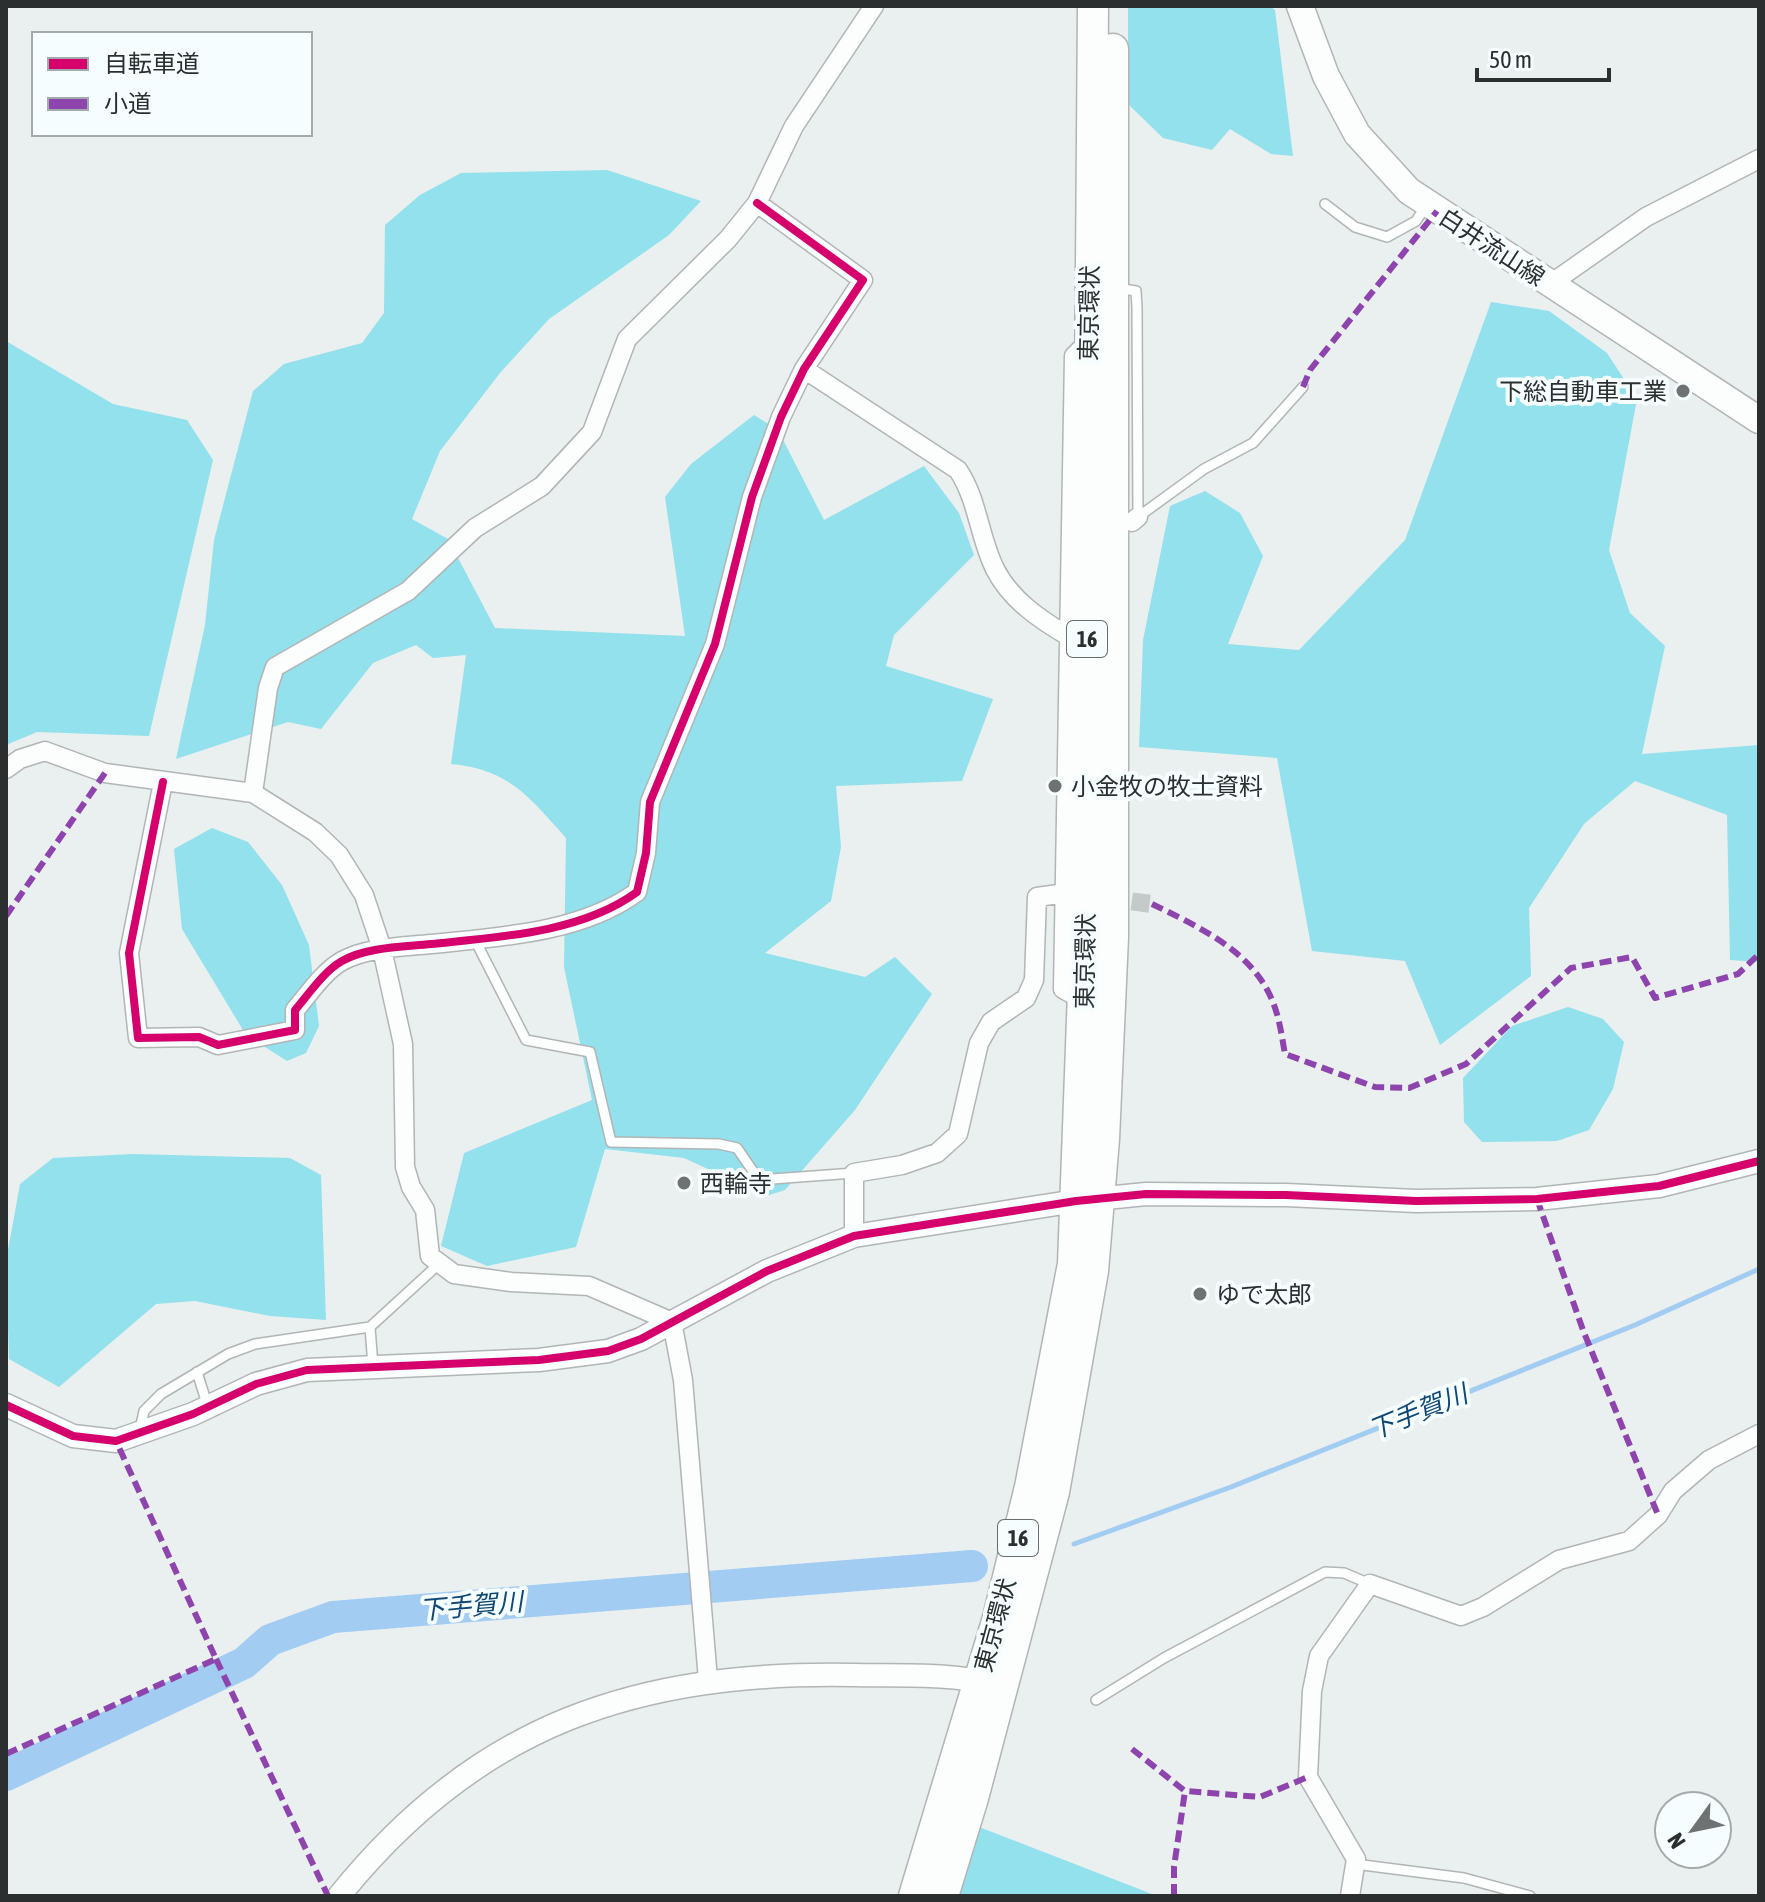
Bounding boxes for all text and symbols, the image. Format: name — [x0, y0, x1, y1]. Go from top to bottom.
legend — [32, 32, 312, 136]
scale bar — [1477, 32, 1609, 82]
text: 50 m — [1489, 46, 1532, 73]
text: 自転車道 — [104, 50, 200, 77]
text: 小道 — [104, 90, 152, 117]
street label: 白井流山線 — [1434, 203, 1550, 291]
street label: 東京環状 — [1075, 265, 1103, 361]
place label: 下総自動車工業 — [1499, 378, 1667, 405]
marker: 下総自動車工業 — [1674, 382, 1692, 400]
road number: 16 — [1067, 621, 1107, 657]
place label: 小金牧の牧士資料 — [1071, 773, 1263, 800]
marker: 小金牧の牧士資料 — [1046, 777, 1064, 795]
street label: 東京環状 — [1071, 913, 1099, 1009]
place label: 西輪寺 — [700, 1170, 772, 1197]
marker: 西輪寺 — [675, 1174, 693, 1192]
place label: ゆで太郎 — [1216, 1281, 1312, 1308]
marker: ゆで太郎 — [1191, 1285, 1209, 1303]
water label: 下手賀川 — [1364, 1377, 1475, 1445]
road number: 16 — [998, 1520, 1038, 1556]
street label: 東京環状 — [970, 1575, 1020, 1675]
water label: 下手賀川 — [418, 1586, 527, 1625]
north arrow — [1653, 1790, 1733, 1870]
text: N — [1662, 1828, 1691, 1853]

